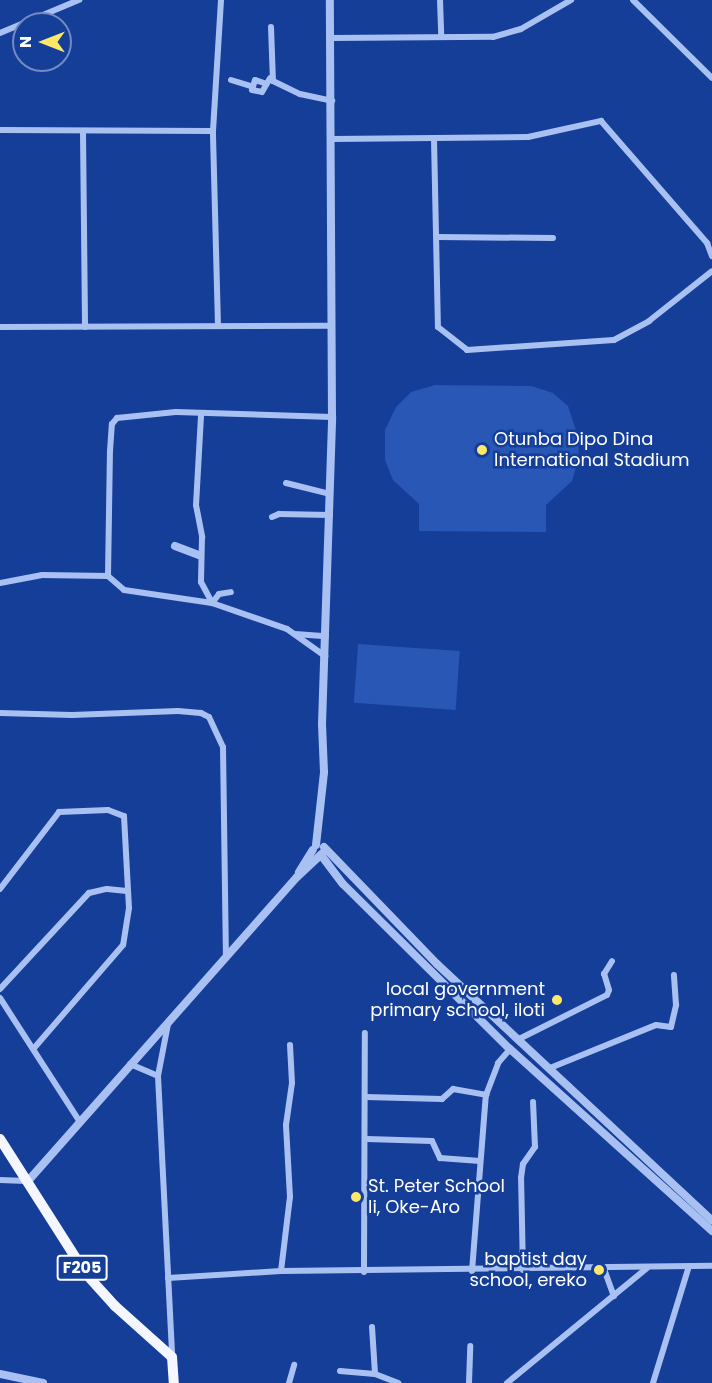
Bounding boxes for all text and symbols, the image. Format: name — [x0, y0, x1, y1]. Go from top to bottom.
north arrow — [12, 12, 72, 72]
text: N — [14, 36, 37, 48]
place label: Otunba Dipo Dina International Stadium — [494, 429, 689, 472]
marker: Otunba Dipo Dina International Stadium — [475, 443, 489, 457]
place label: local government primary school, iloti — [370, 979, 545, 1022]
marker: local government primary school, iloti — [550, 993, 564, 1007]
place label: St. Peter School Ii, Oke-Aro — [368, 1176, 505, 1218]
marker: St. Peter School Ii, Oke-Aro — [349, 1190, 363, 1204]
place label: baptist day school, ereko — [469, 1249, 587, 1292]
road number: F205 — [56, 1255, 107, 1281]
marker: baptist day school, ereko — [592, 1263, 606, 1277]

